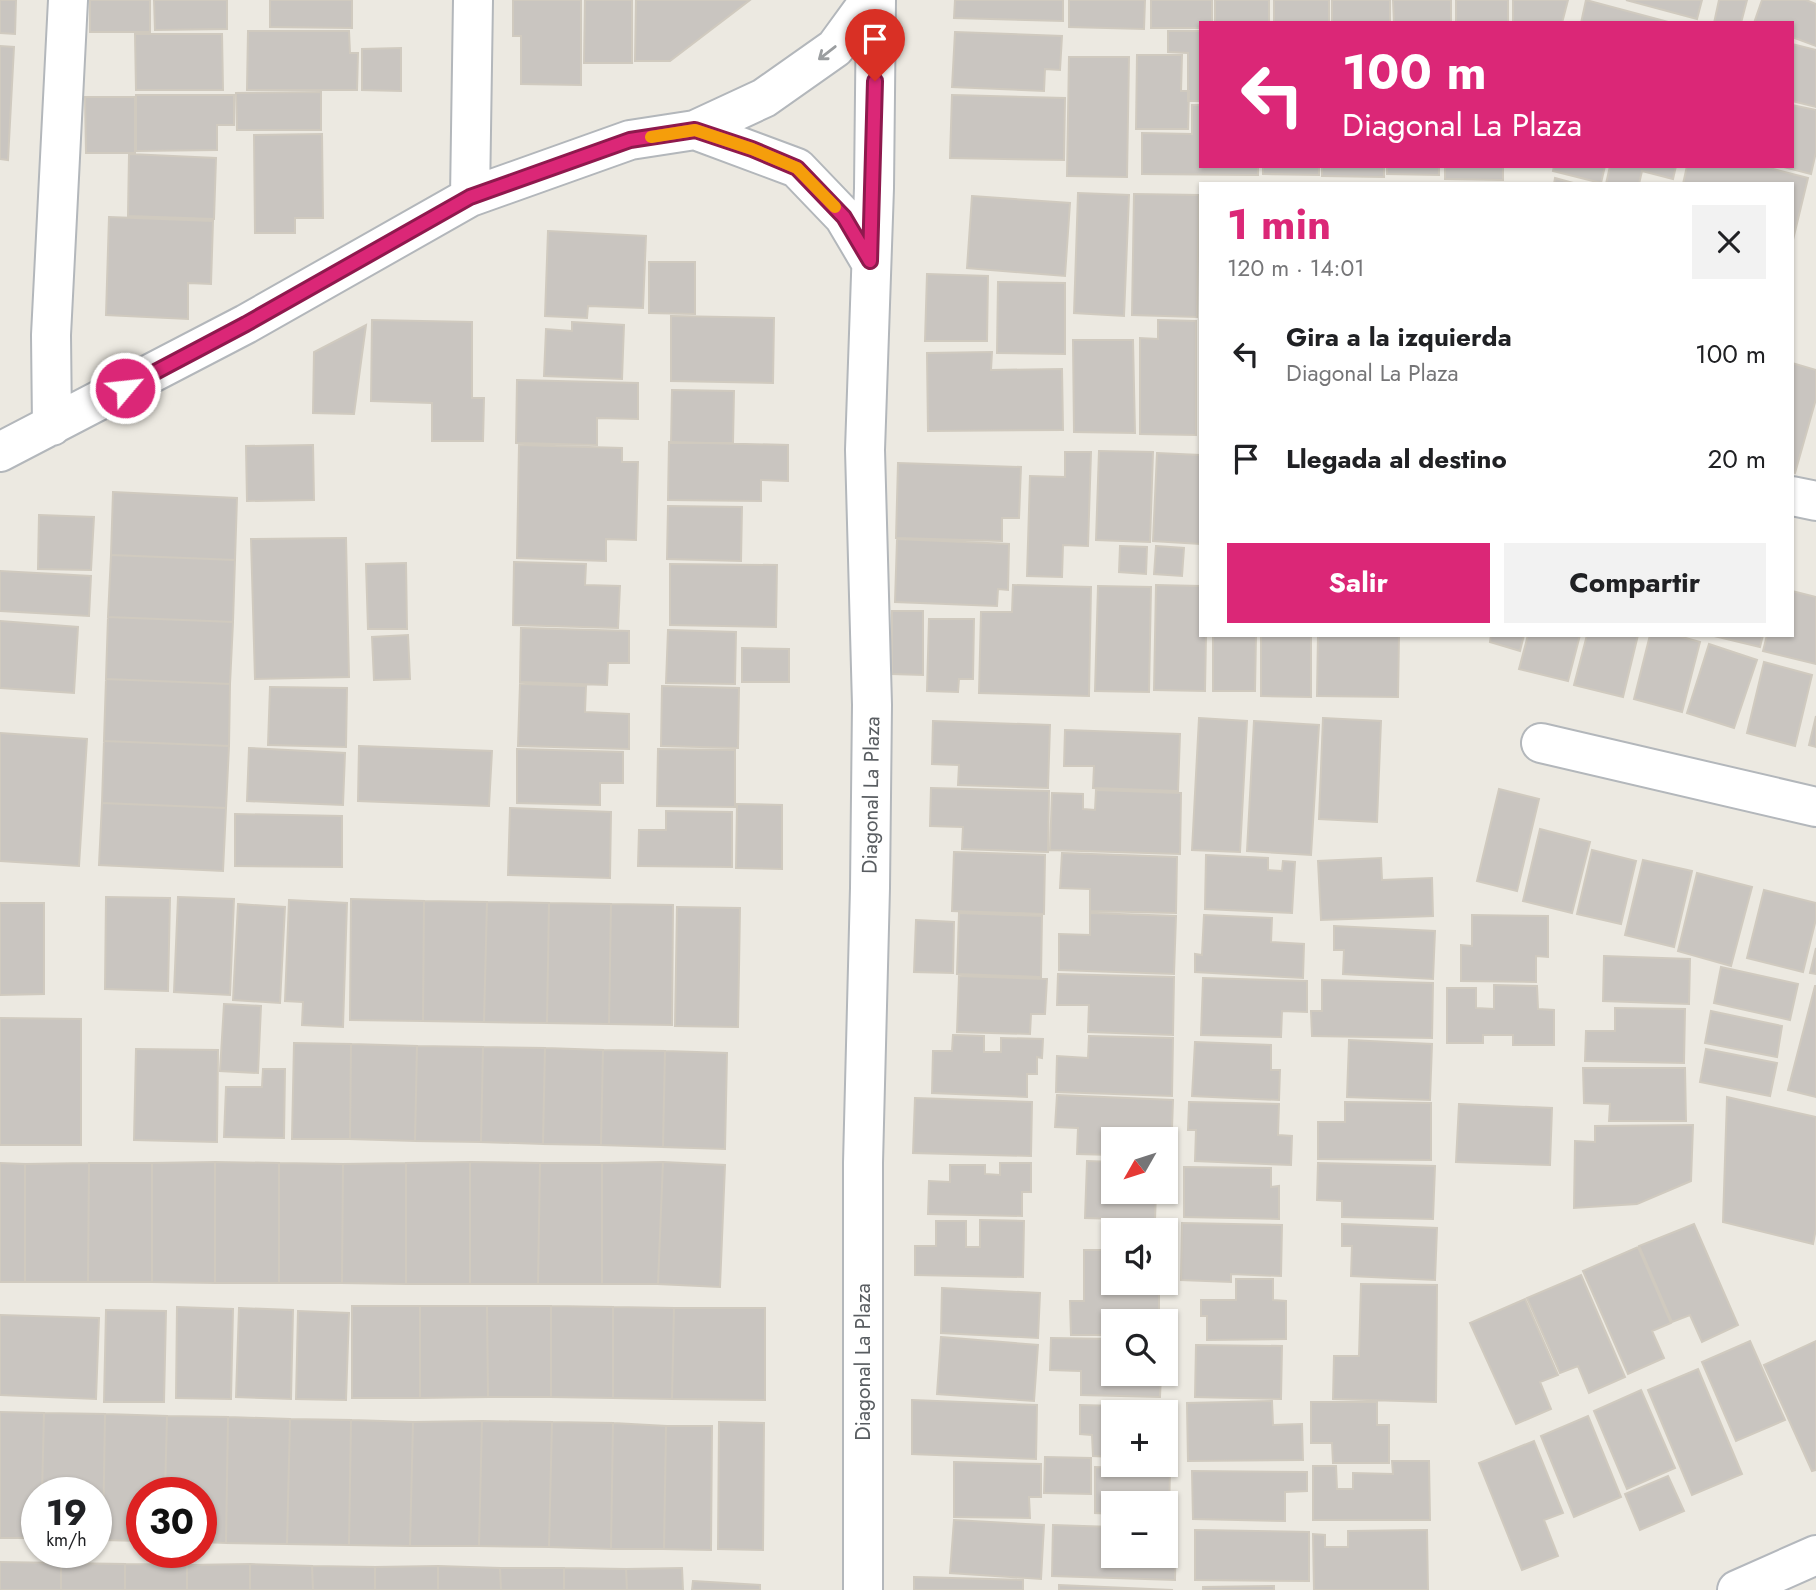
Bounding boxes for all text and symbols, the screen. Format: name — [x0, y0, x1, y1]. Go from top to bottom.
pin — [845, 9, 905, 81]
icon: arrive — [856, 20, 894, 58]
text: 100 m — [1342, 37, 1487, 107]
one-way arrow — [818, 45, 837, 60]
icon: left — [1227, 49, 1318, 140]
text: Diagonal La Plaza — [1342, 102, 1582, 148]
text: 1 min — [1227, 194, 1331, 255]
button: close — [1692, 205, 1766, 279]
text: 120 m · 14:01 — [1227, 251, 1365, 285]
text: Gira a la izquierda — [1286, 318, 1512, 356]
icon: left — [1227, 335, 1265, 373]
text: 100 m — [1695, 335, 1766, 373]
position arrow — [88, 351, 162, 425]
text: Diagonal La Plaza — [1286, 356, 1459, 390]
icon: arrive — [1227, 440, 1265, 478]
text: Llegada al destino — [1286, 440, 1507, 478]
text: 20 m — [1708, 440, 1766, 478]
button: Salir — [1227, 543, 1490, 623]
button: Compartir — [1504, 543, 1766, 623]
street label: Diagonal La Plaza — [855, 716, 887, 874]
north arrow — [1101, 1127, 1178, 1204]
map controls — [1101, 1127, 1178, 1568]
button: sound — [1101, 1218, 1178, 1295]
street label: Diagonal La Plaza — [848, 1283, 878, 1441]
button: search — [1101, 1309, 1178, 1386]
button: + — [1101, 1400, 1178, 1477]
speed limit sign: 30 — [126, 1477, 217, 1568]
text: 19 — [46, 1488, 87, 1538]
button: − — [1101, 1491, 1178, 1568]
text: km/h — [46, 1527, 87, 1553]

